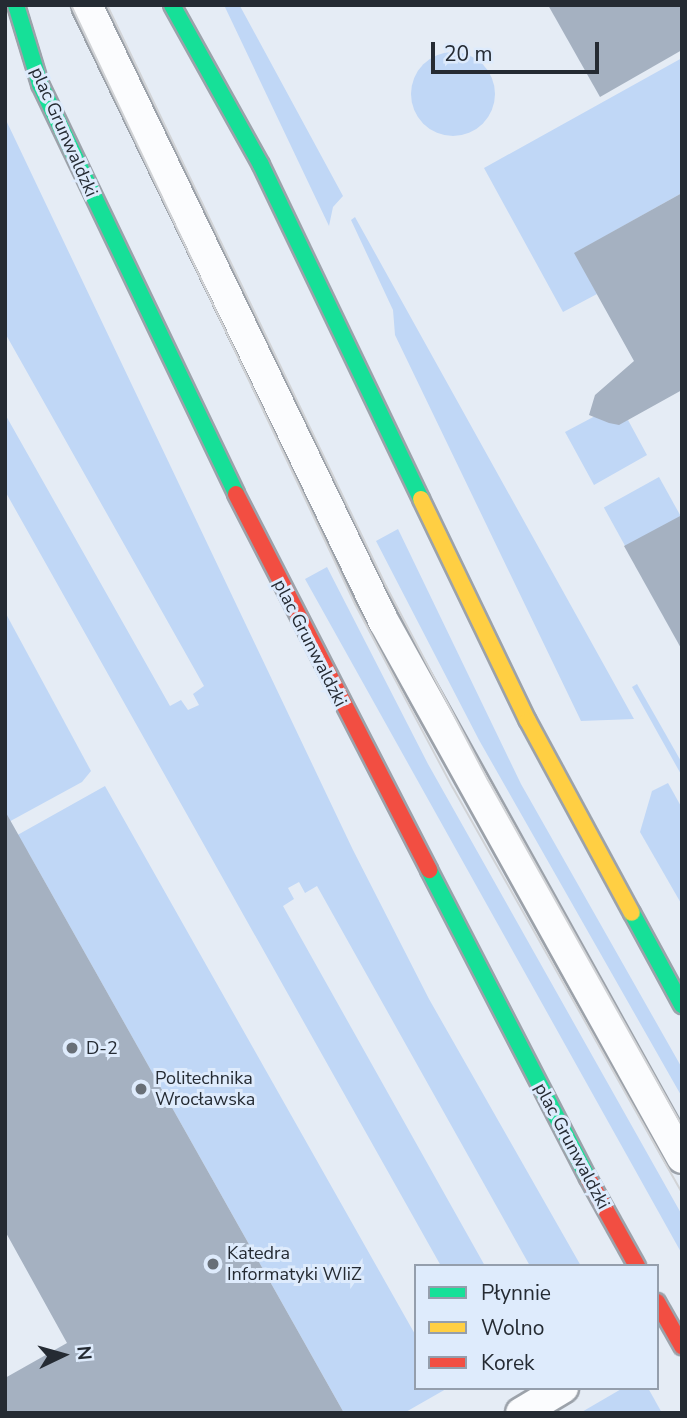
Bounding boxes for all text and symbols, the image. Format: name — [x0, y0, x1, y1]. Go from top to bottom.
scale bar — [435, 28, 603, 72]
text: 20 m — [444, 40, 493, 68]
street label: plac Grunwaldzki — [26, 64, 102, 200]
street label: plac Grunwaldzki — [269, 576, 351, 710]
place label: D-2 — [86, 1037, 118, 1059]
marker: D-2 — [64, 1040, 80, 1056]
place label: Politechnika Wrocławska — [155, 1068, 255, 1110]
street label: plac Grunwaldzki — [530, 1079, 614, 1213]
marker: Politechnika Wrocławska — [133, 1081, 149, 1097]
place label: Katedra Informatyki WIiZ — [227, 1243, 362, 1286]
marker: Katedra Informatyki WIiZ — [205, 1256, 221, 1272]
legend — [414, 1264, 659, 1390]
text: Płynnie — [481, 1279, 551, 1307]
text: Wolno — [481, 1314, 544, 1342]
north arrow — [28, 1320, 98, 1390]
text: N — [70, 1345, 97, 1361]
text: Korek — [481, 1349, 535, 1377]

